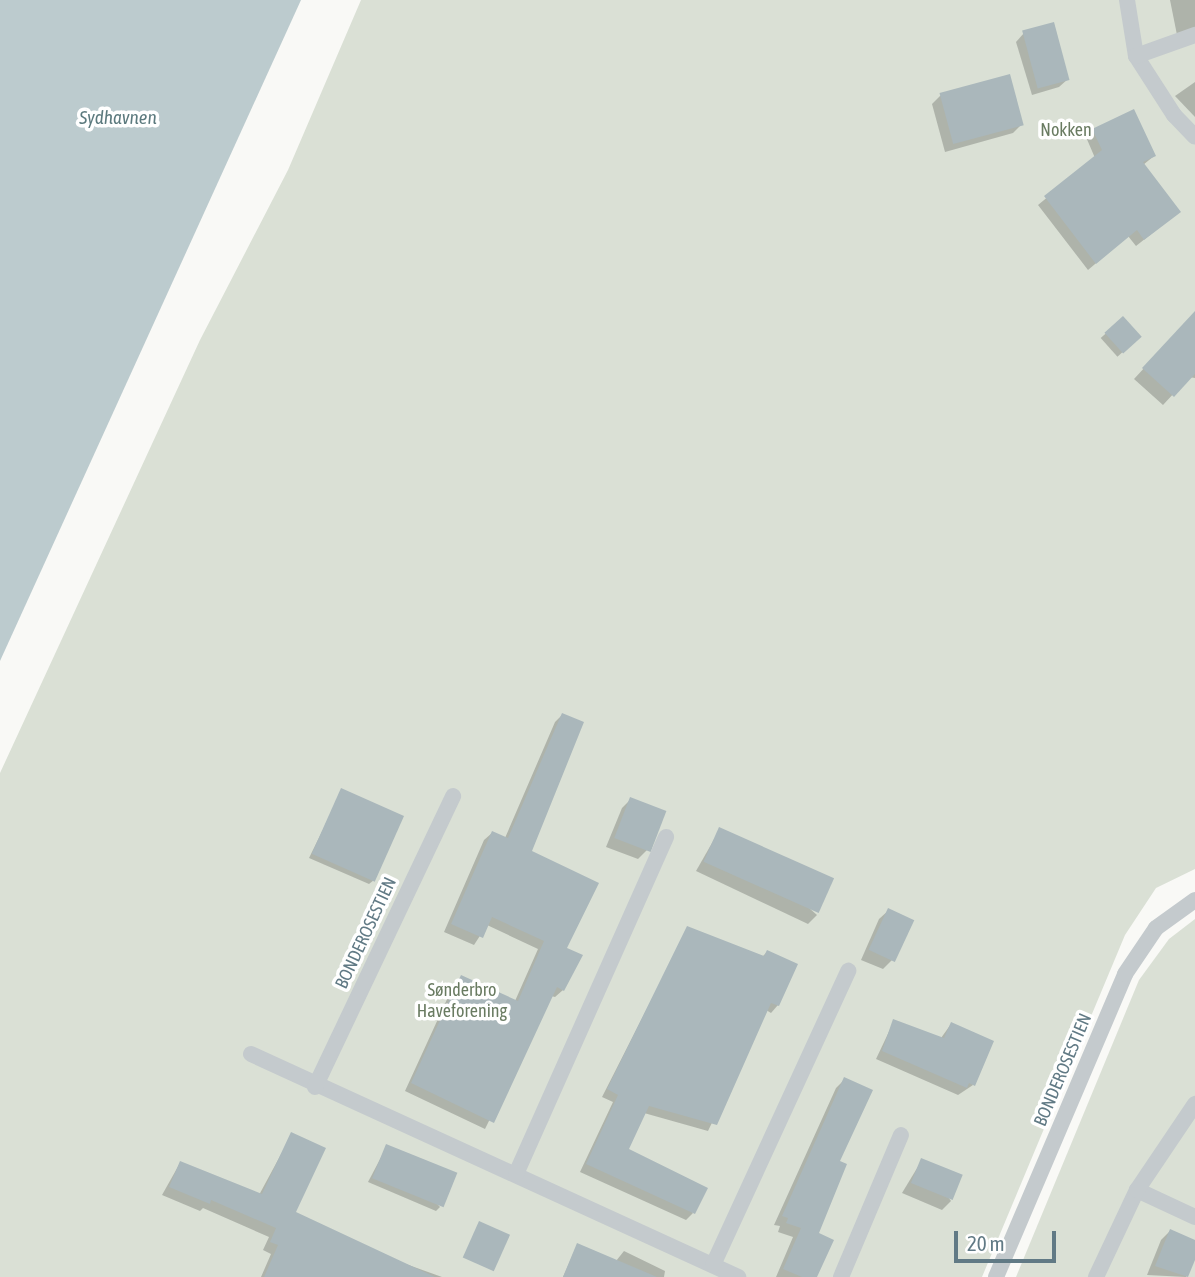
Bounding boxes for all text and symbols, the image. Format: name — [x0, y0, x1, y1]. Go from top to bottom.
water label: Sydhavnen — [79, 107, 157, 129]
park label: Nokken — [1040, 119, 1092, 141]
street label: BONDEROSESTIEN — [331, 874, 401, 992]
park label: Sønderbro Haveforening — [417, 980, 507, 1023]
street label: BONDEROSESTIEN — [1030, 1010, 1096, 1130]
scale bar — [957, 1218, 1058, 1262]
text: 20 m — [967, 1231, 1005, 1255]

